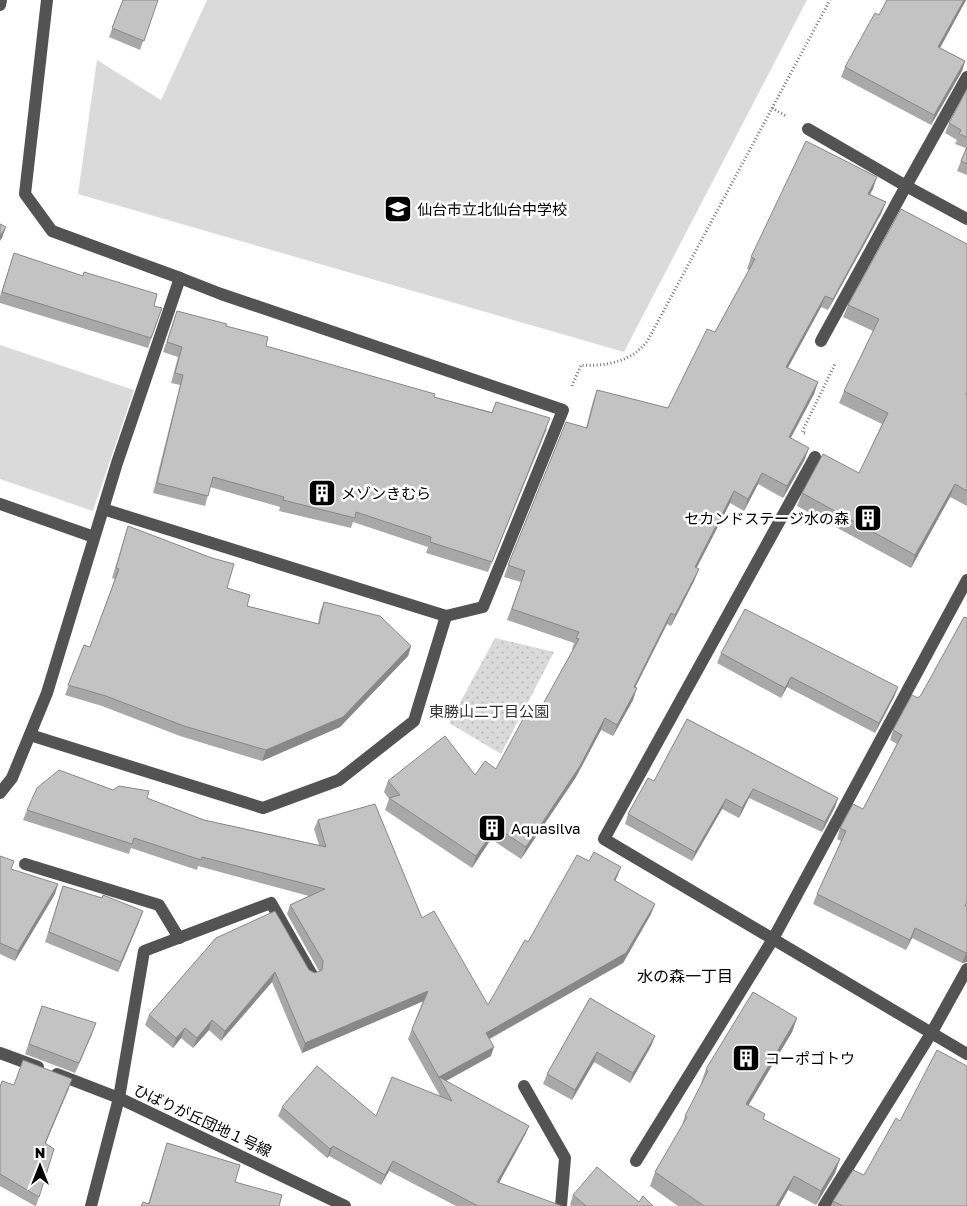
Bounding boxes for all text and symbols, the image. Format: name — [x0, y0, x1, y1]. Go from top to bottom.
school or university icon: 仙台市立北仙台中学校 — [383, 194, 413, 224]
place label: 仙台市立北仙台中学校 — [417, 200, 567, 218]
building icon: メゾンきむら — [307, 478, 337, 508]
place label: メゾンきむら — [341, 484, 431, 502]
building icon: セカンドステージ水の森 — [853, 503, 883, 533]
place label: セカンドステージ水の森 — [684, 509, 849, 527]
park label: 東勝山二丁目公園 — [429, 702, 549, 720]
building icon: Aquasilva — [477, 813, 507, 843]
place label: Aquasilva — [511, 819, 581, 837]
district label: 水の森一丁目 — [637, 966, 733, 986]
building icon: コーポゴトウ — [731, 1043, 761, 1073]
place label: コーポゴトウ — [765, 1049, 855, 1067]
street label: ひばりが丘団地１号線 — [131, 1080, 275, 1160]
north arrow — [15, 1141, 65, 1191]
text: N — [35, 1144, 45, 1161]

